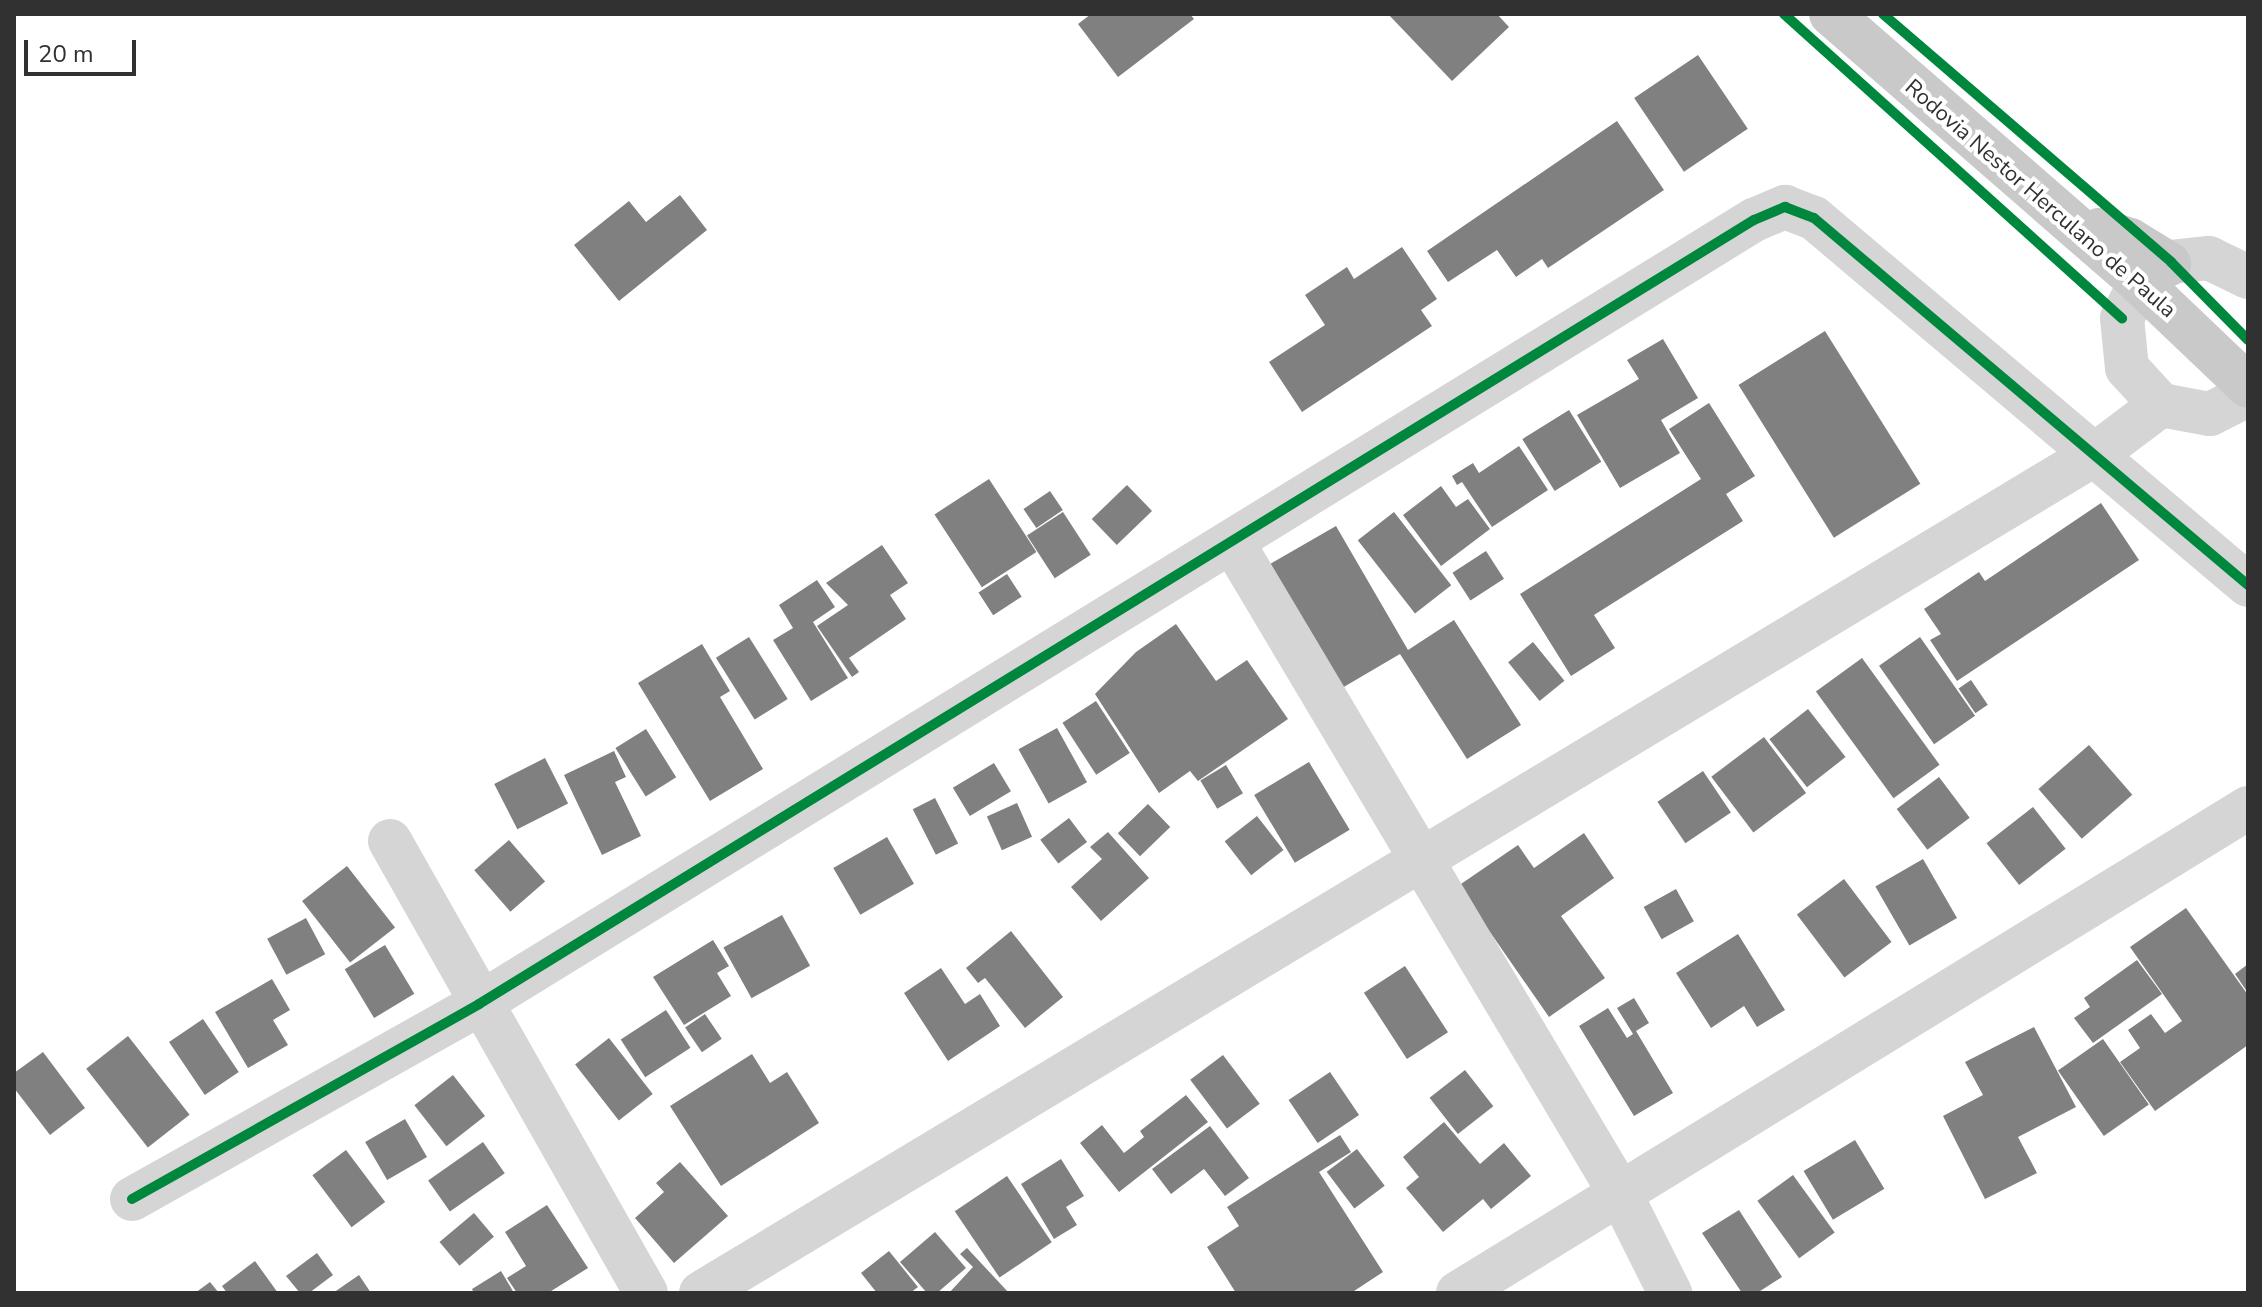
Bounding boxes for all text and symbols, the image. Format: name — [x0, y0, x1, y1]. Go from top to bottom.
scale bar — [28, 24, 140, 74]
text: 20 m — [38, 38, 94, 70]
street label: Rodovia Nestor Herculano de Paula — [1899, 74, 2181, 324]

